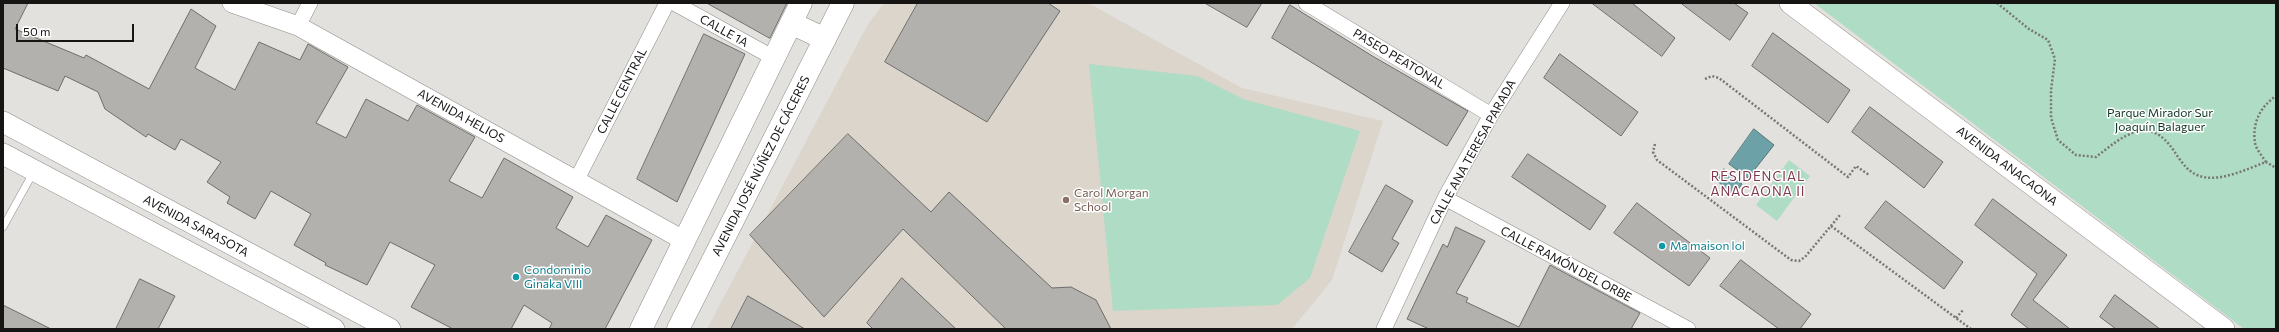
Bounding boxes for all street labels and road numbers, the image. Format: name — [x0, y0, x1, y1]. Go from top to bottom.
street label: CALLE 1A — [697, 12, 751, 50]
street label: PASEO PEATONAL — [1350, 26, 1448, 92]
street label: CALLE CENTRAL — [594, 45, 650, 137]
street label: AVENIDA JOSÉ NÚÑEZ DE CÁCERES — [709, 74, 813, 258]
street label: CALLE ANA TERESA PARADA — [1427, 77, 1519, 227]
street label: AVENIDA HELIOS — [415, 86, 507, 146]
street label: AVENIDA ANACAONA — [1954, 123, 2060, 209]
street label: AVENIDA SARASOTA — [141, 192, 251, 260]
street label: CALLE RAMÓN DEL ORBE — [1498, 223, 1634, 305]

